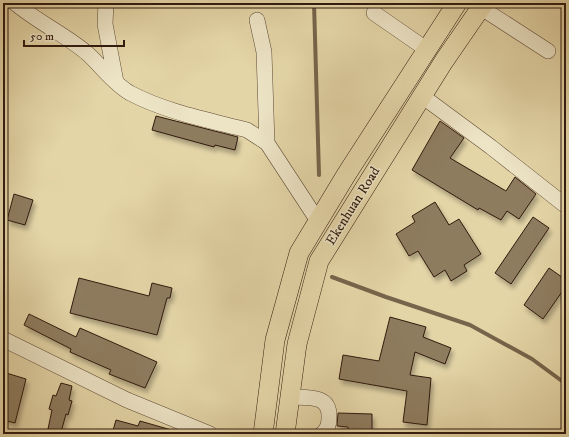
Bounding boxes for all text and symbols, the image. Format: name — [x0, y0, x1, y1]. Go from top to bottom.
scale bar — [24, 22, 124, 48]
text: 50 m — [30, 29, 54, 44]
street label: Ekenhuan Road — [322, 163, 384, 249]

